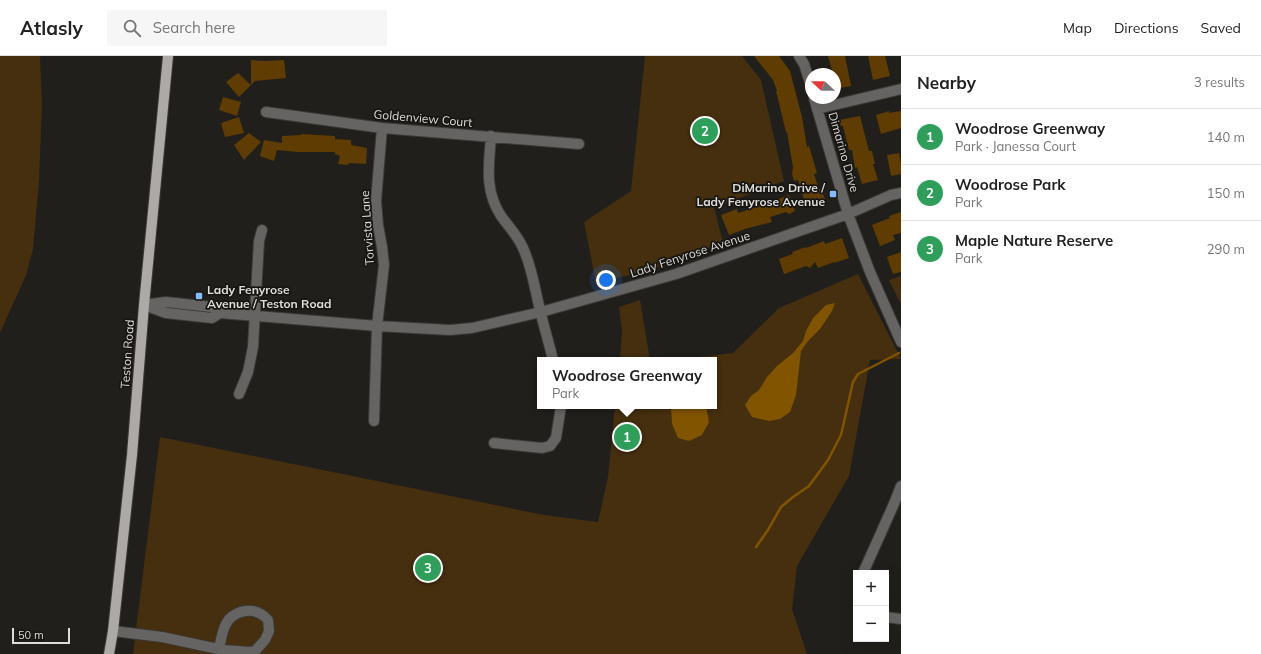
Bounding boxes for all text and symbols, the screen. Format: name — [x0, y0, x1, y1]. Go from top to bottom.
search box — [107, 10, 387, 46]
text: Atlasly — [20, 16, 83, 40]
icon: search — [121, 17, 143, 39]
text: Search here — [153, 18, 235, 37]
text: Map — [1063, 19, 1092, 37]
text: Directions — [1114, 19, 1179, 37]
text: Saved — [1201, 19, 1241, 37]
north arrow — [805, 68, 841, 104]
text: Nearby — [917, 72, 976, 93]
text: 3 results — [1194, 74, 1245, 90]
street label: Goldenview Court — [373, 106, 473, 130]
street label: Dimarino Drive — [825, 110, 863, 194]
pin: 2 — [692, 116, 718, 146]
text: Woodrose Greenway — [955, 119, 1105, 138]
text: 1 — [926, 129, 934, 145]
text: 140 m — [1207, 129, 1245, 145]
text: Park · Janessa Court — [955, 138, 1076, 154]
text: Woodrose Park — [955, 175, 1066, 194]
place label: DiMarino Drive / Lady Fenyrose Avenue — [696, 180, 826, 209]
text: 2 — [926, 185, 934, 201]
text: 150 m — [1207, 185, 1245, 201]
marker: DiMarino Drive / Lady Fenyrose Avenue — [828, 189, 838, 199]
street label: Torvista Lane — [357, 190, 377, 266]
text: Park — [955, 194, 982, 210]
street label: Lady Fenyrose Avenue — [628, 227, 752, 281]
text: Maple Nature Reserve — [955, 231, 1113, 250]
text: 3 — [926, 241, 934, 257]
text: 290 m — [1207, 241, 1245, 257]
text: Park — [955, 250, 982, 266]
your location — [596, 270, 616, 290]
place label: Lady Fenyrose Avenue / Teston Road — [207, 282, 331, 311]
marker: Lady Fenyrose Avenue / Teston Road — [194, 291, 204, 301]
street label: Teston Road — [117, 319, 137, 389]
popup — [537, 357, 717, 409]
text: Woodrose Greenway — [552, 366, 702, 385]
text: Park — [552, 385, 579, 401]
pin: 1 — [614, 422, 640, 452]
pin: 3 — [415, 553, 441, 583]
map controls — [853, 570, 889, 642]
button: + — [853, 570, 889, 606]
button: − — [853, 606, 889, 642]
scale bar — [12, 626, 70, 645]
text: 50 m — [18, 628, 44, 642]

